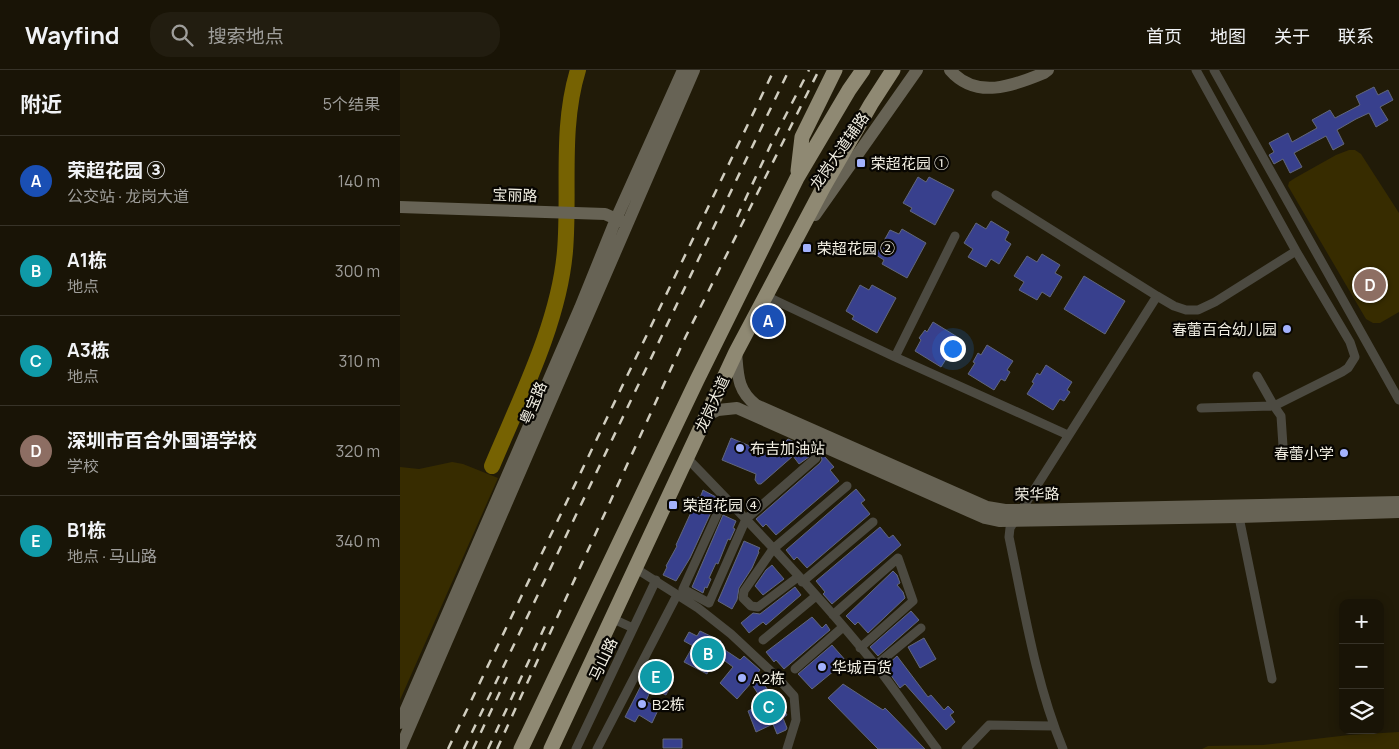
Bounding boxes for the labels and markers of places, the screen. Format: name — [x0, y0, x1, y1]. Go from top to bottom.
place label: 荣超花园 ① — [871, 153, 949, 174]
marker: 荣超花园 ① — [855, 157, 867, 169]
place label: 荣超花园 ② — [817, 238, 895, 259]
marker: 荣超花园 ② — [801, 242, 813, 254]
pin: D — [1354, 266, 1386, 304]
pin: A — [752, 302, 784, 340]
place label: 春蕾百合幼儿园 — [1172, 319, 1277, 340]
marker: 春蕾百合幼儿园 — [1281, 323, 1293, 335]
place label: 布吉加油站 — [750, 438, 825, 459]
marker: 布吉加油站 — [734, 442, 746, 454]
place label: 春蕾小学 — [1274, 443, 1334, 464]
marker: 春蕾小学 — [1338, 447, 1350, 459]
place label: 荣超花园 ④ — [683, 495, 761, 516]
marker: 荣超花园 ④ — [667, 499, 679, 511]
pin: B — [692, 635, 724, 673]
place label: 华城百货 — [832, 657, 892, 678]
pin: E — [640, 658, 672, 696]
marker: 华城百货 — [816, 661, 828, 673]
place label: A2栋 — [752, 668, 785, 689]
marker: A2栋 — [736, 672, 748, 684]
pin: C — [753, 688, 785, 726]
place label: B2栋 — [652, 694, 685, 715]
marker: B2栋 — [636, 698, 648, 710]

